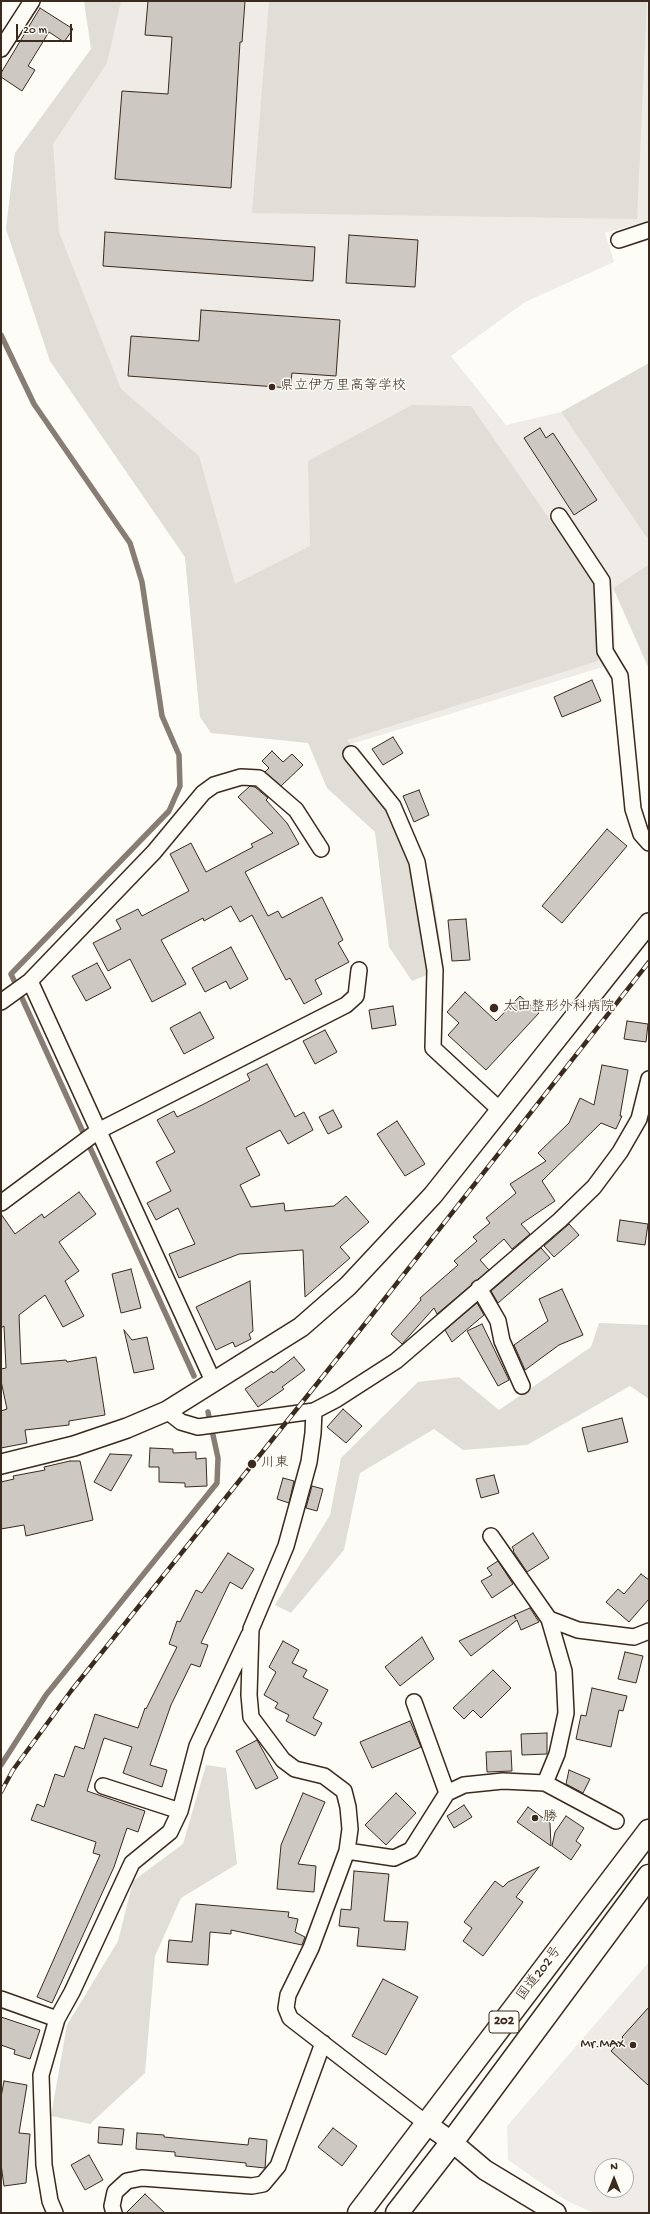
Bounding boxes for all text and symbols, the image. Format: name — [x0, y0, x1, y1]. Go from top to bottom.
scale bar — [18, 16, 74, 42]
text: 20 m — [23, 24, 47, 38]
place label: 県立伊万里高等学校 — [280, 379, 406, 395]
marker: 県立伊万里高等学校 — [267, 382, 277, 392]
place label: 太田整形外科病院 — [503, 1000, 615, 1016]
marker: 太田整形外科病院 — [488, 1002, 500, 1014]
place label: 川東 — [261, 1456, 289, 1472]
marker: 川東 — [246, 1458, 258, 1470]
place label: 勝 — [543, 1810, 557, 1826]
marker: 勝 — [530, 1813, 540, 1823]
street label: 国道202号 — [514, 1944, 566, 2004]
road number: 202 — [489, 2011, 519, 2033]
place label: Mr.MAX — [581, 2037, 625, 2053]
marker: Mr.MAX — [628, 2040, 638, 2050]
north arrow — [594, 2158, 634, 2198]
text: N — [610, 2161, 618, 2173]

